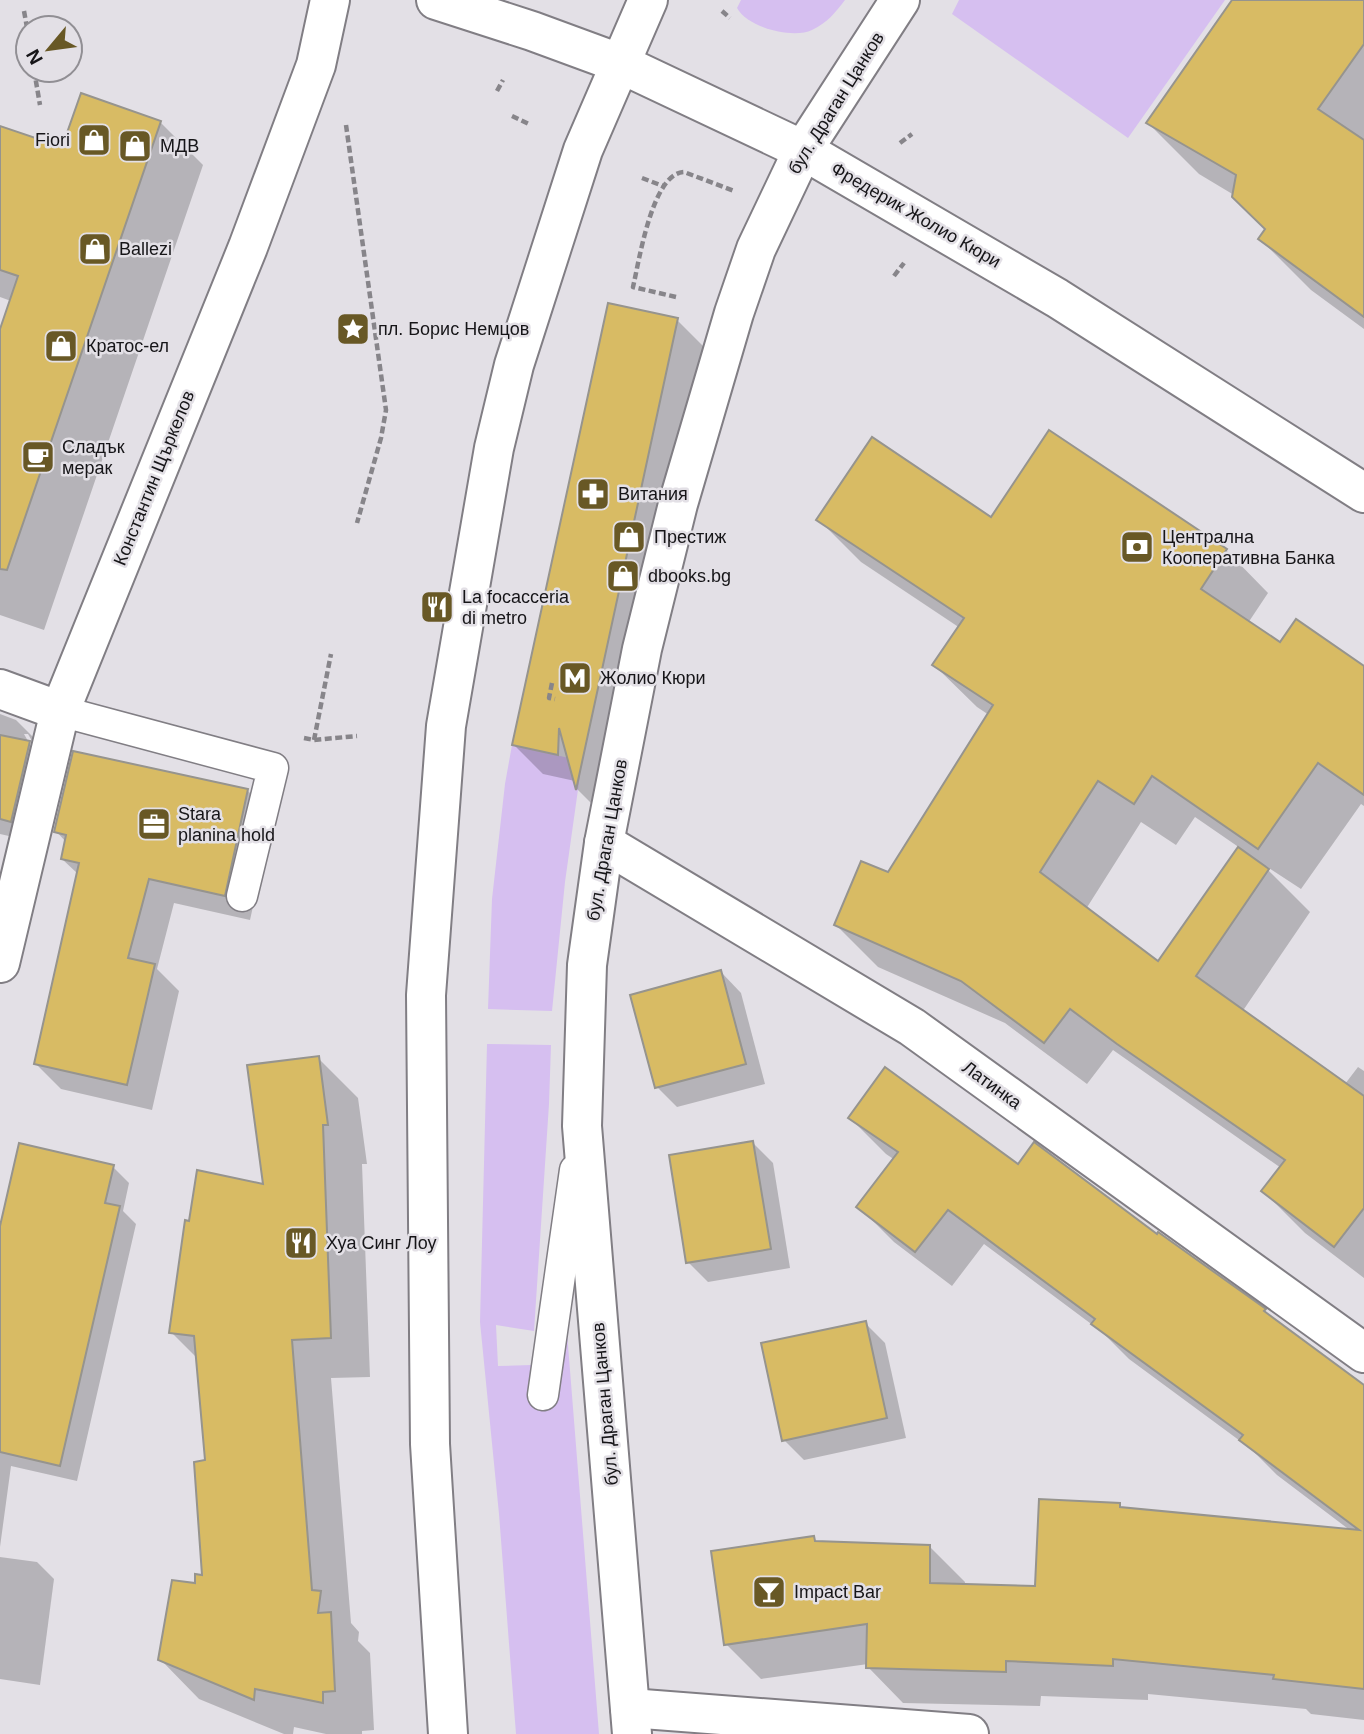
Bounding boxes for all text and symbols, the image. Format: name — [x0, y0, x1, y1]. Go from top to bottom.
north arrow — [14, 14, 84, 84]
street label: бул. Драган Цанков — [784, 28, 888, 178]
text: N — [22, 46, 47, 68]
shop icon: Fiori — [75, 121, 113, 159]
shop icon: МДВ — [116, 127, 154, 165]
place label: Fiori — [35, 130, 70, 150]
place label: МДВ — [160, 136, 199, 156]
street label: Фредерик Жолио Кюри — [828, 158, 1004, 272]
shop icon: Ballezi — [76, 230, 114, 268]
place label: Ballezi — [119, 239, 172, 259]
place icon: пл. Борис Немцов — [334, 310, 372, 348]
place label: пл. Борис Немцов — [378, 319, 529, 339]
shop icon: Кратос-ел — [42, 327, 80, 365]
place label: Кратос-ел — [86, 336, 169, 356]
street label: Константин Щъркелов — [110, 388, 198, 568]
place label: Сладък мерак — [62, 437, 125, 478]
cafe icon: Сладък мерак — [19, 438, 57, 476]
pharmacy icon: Витания — [574, 475, 612, 513]
place label: Витания — [618, 484, 688, 504]
shop icon: Престиж — [610, 518, 648, 556]
place label: Престиж — [654, 527, 726, 547]
place label: Централна Кооперативна Банка — [1162, 527, 1336, 568]
bank icon: Централна Кооперативна Банка — [1118, 528, 1156, 566]
shop icon: dbooks.bg — [604, 557, 642, 595]
place label: dbooks.bg — [648, 566, 731, 586]
place label: La focacceria di metro — [462, 587, 570, 628]
restaurant icon: La focacceria di metro — [418, 588, 456, 626]
metro station icon: Жолио Кюри — [556, 659, 594, 697]
place label: Жолио Кюри — [600, 668, 706, 688]
street label: бул. Драган Цанков — [583, 758, 631, 922]
place label: Stara planina hold — [178, 804, 275, 845]
office icon: Stara planina hold — [135, 805, 173, 843]
street label: Латинка — [959, 1057, 1026, 1114]
restaurant icon: Хуа Синг Лоу — [282, 1224, 320, 1262]
place label: Хуа Синг Лоу — [326, 1233, 437, 1253]
street label: бул. Драган Цанков — [588, 1322, 622, 1486]
bar icon: Impact Bar — [750, 1573, 788, 1611]
place label: Impact Bar — [794, 1582, 881, 1602]

